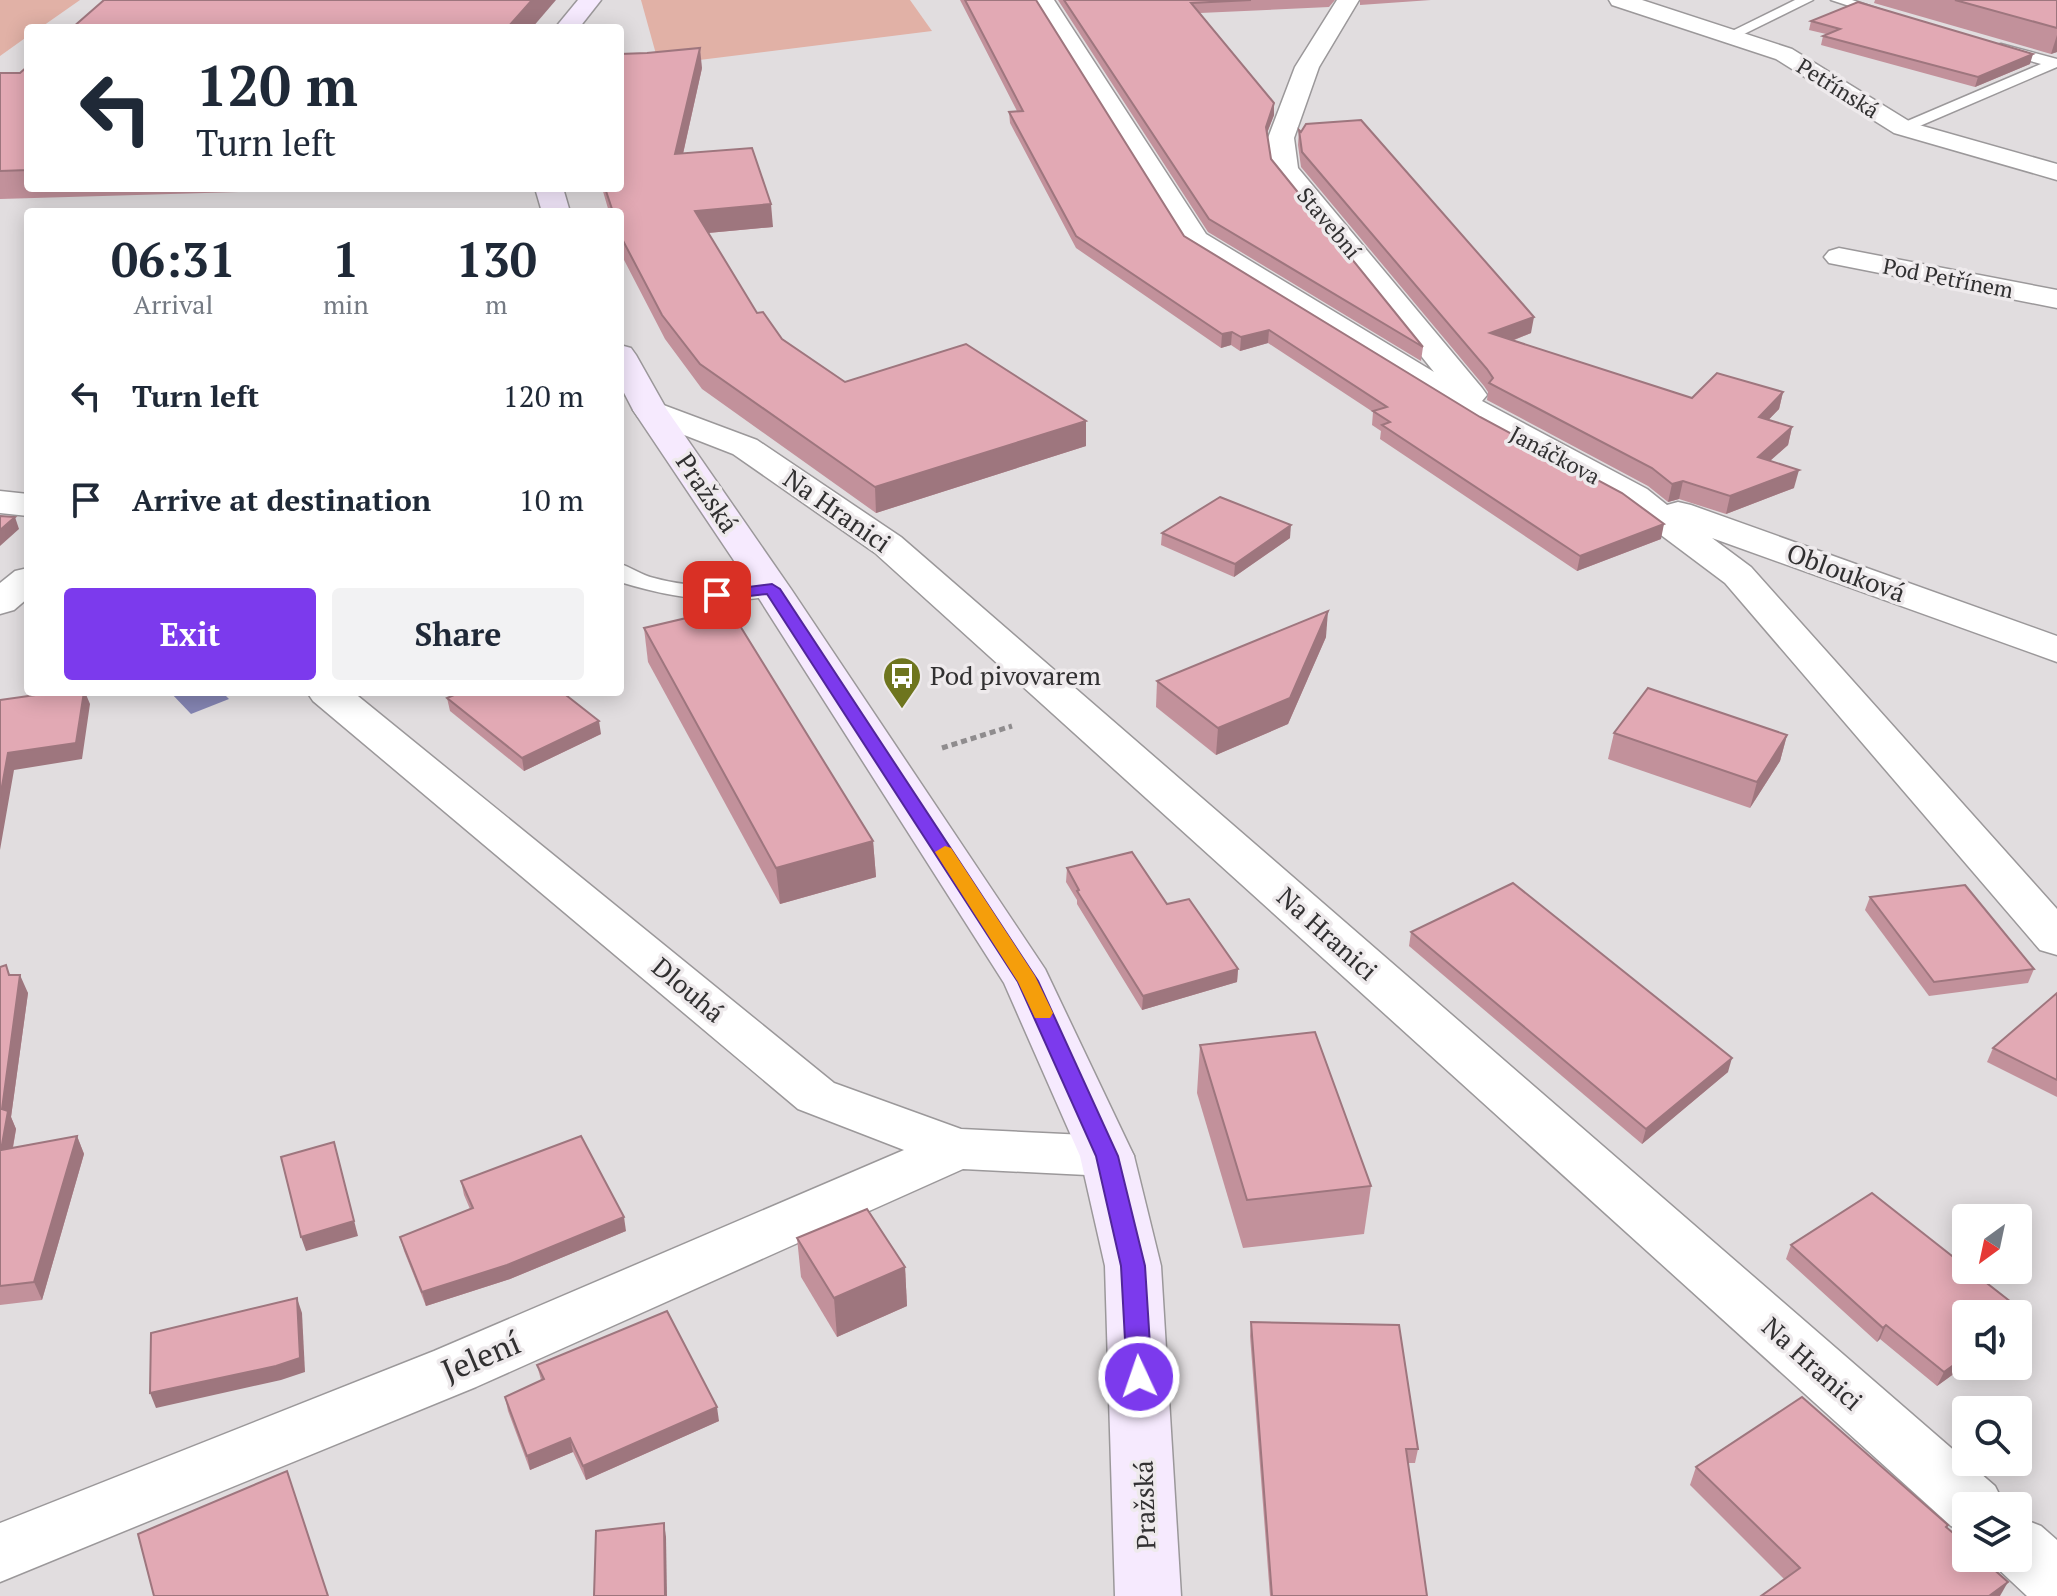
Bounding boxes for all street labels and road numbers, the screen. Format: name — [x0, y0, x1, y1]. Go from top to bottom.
street label: Petřínská — [1792, 51, 1885, 124]
street label: Stavební — [1291, 181, 1368, 265]
street label: Pod Petřínem — [1881, 251, 2016, 304]
street label: Janáčkova — [1505, 419, 1605, 490]
street label: Pražská — [669, 446, 747, 539]
street label: Na Hranici — [777, 461, 898, 560]
street label: Oblouková — [1782, 535, 1910, 609]
street label: Na Hranici — [1270, 879, 1385, 987]
street label: Dlouhá — [646, 949, 732, 1029]
street label: Na Hranici — [1755, 1309, 1870, 1417]
street label: Jelení — [435, 1321, 527, 1391]
street label: Pražská — [1125, 1460, 1163, 1550]

